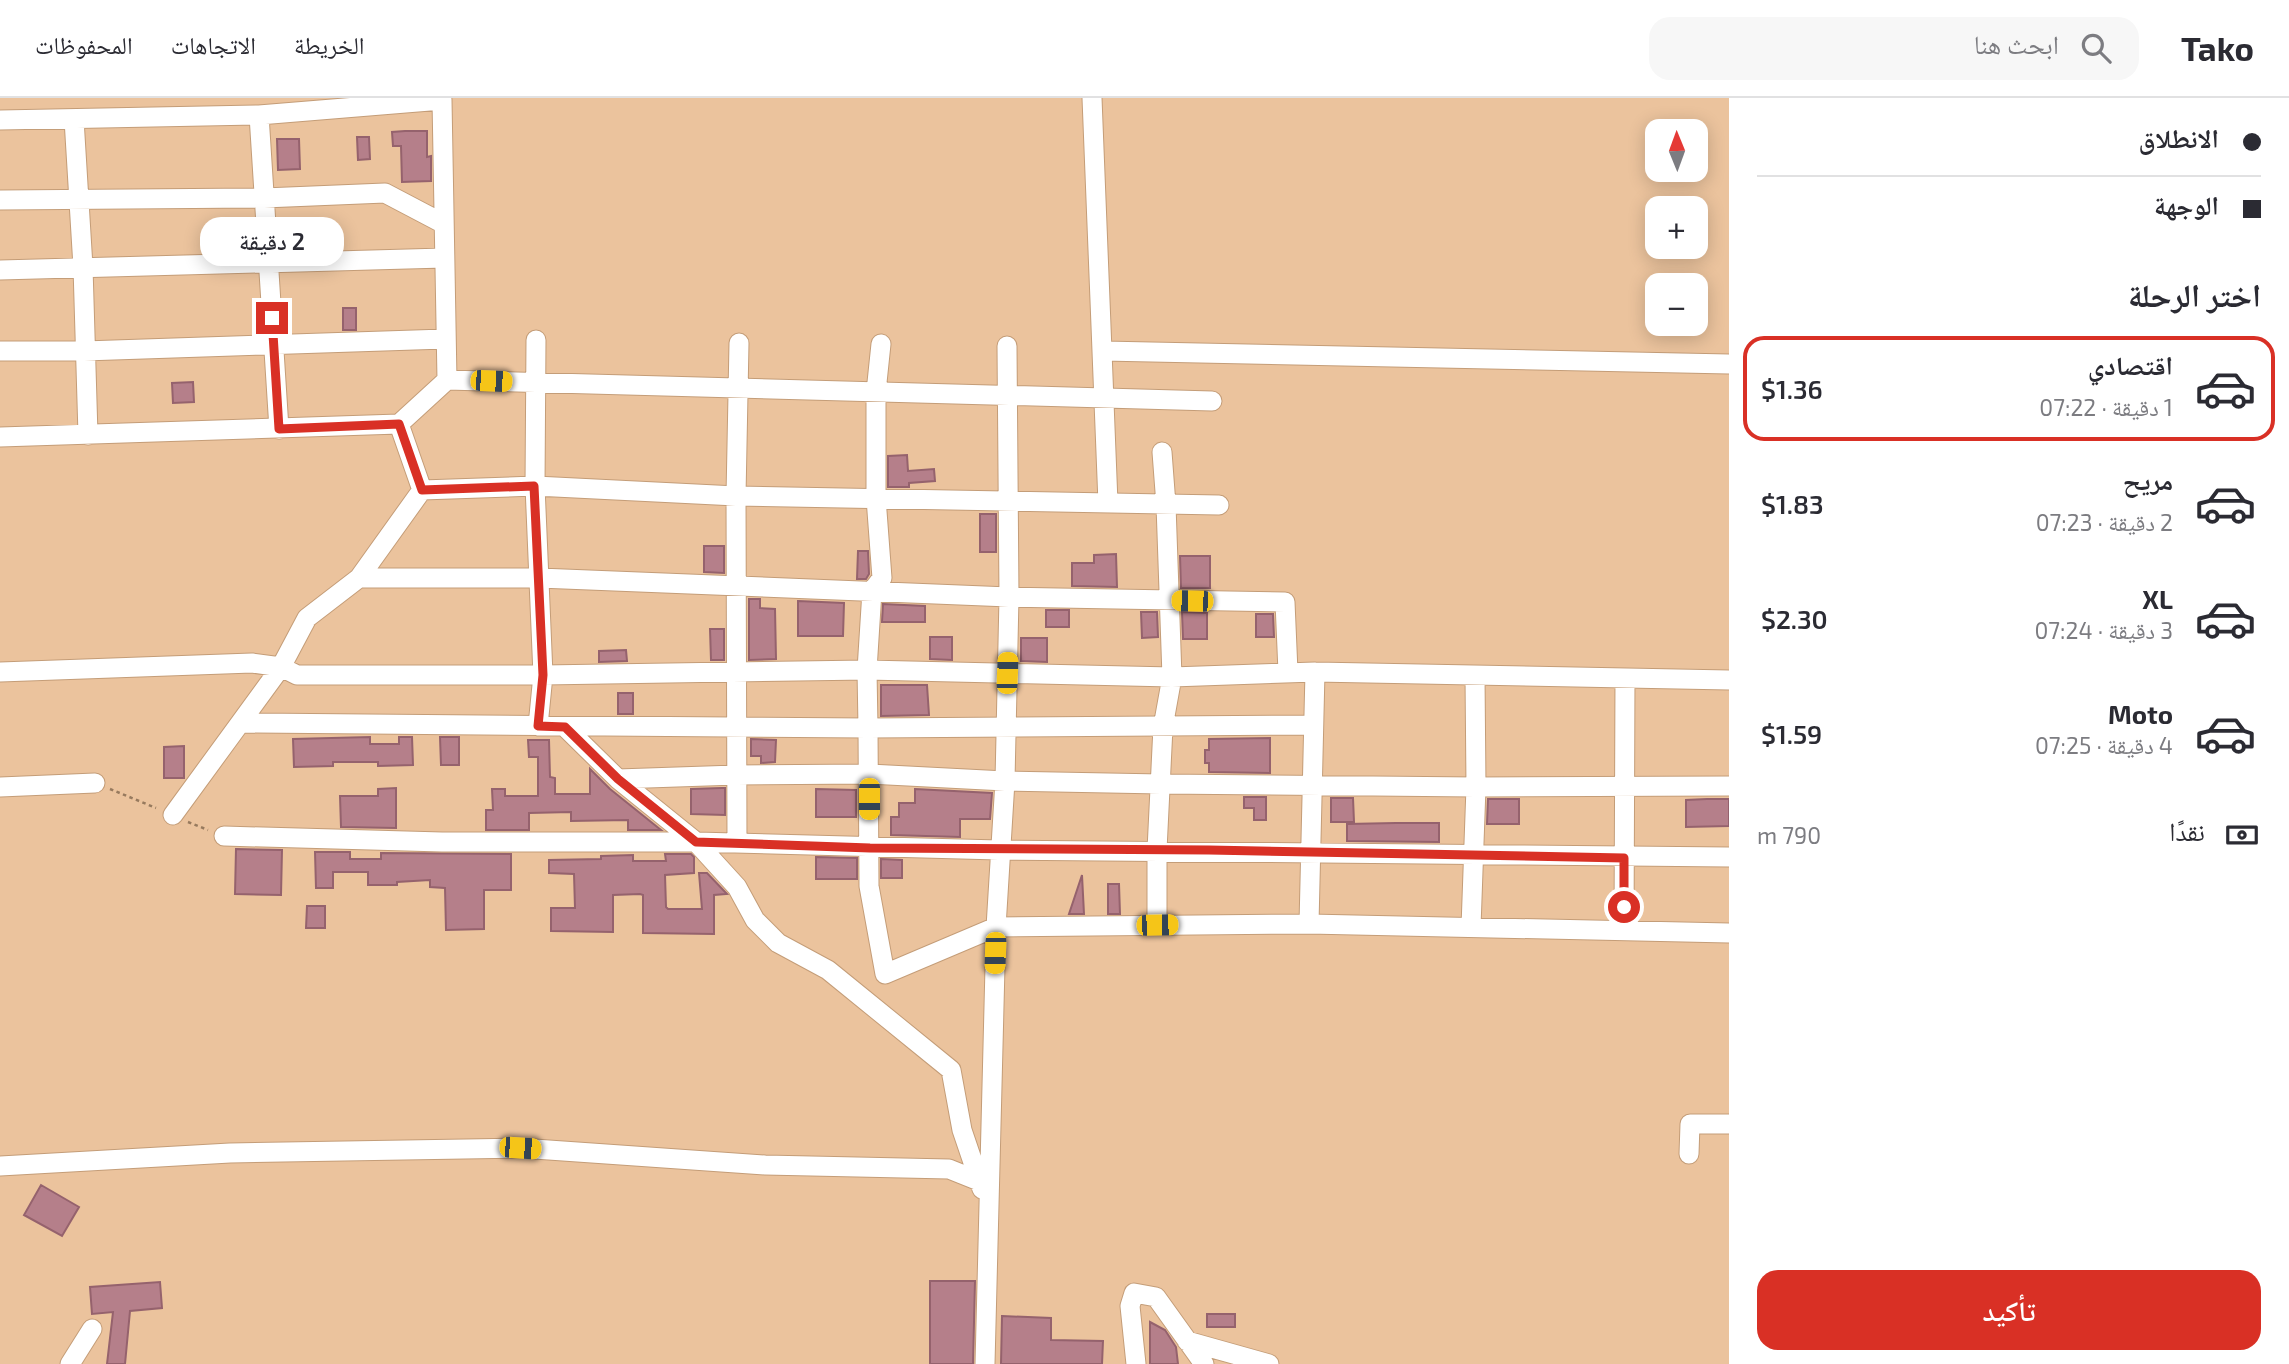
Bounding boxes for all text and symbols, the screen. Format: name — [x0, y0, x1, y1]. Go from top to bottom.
search box — [1649, 17, 2139, 80]
text: ابحث هنا — [1974, 28, 2059, 59]
text: Tako — [2181, 28, 2254, 68]
icon: search — [2077, 29, 2115, 67]
text: المحفوظات — [35, 30, 133, 59]
text: الاتجاهات — [171, 30, 256, 59]
text: الخريطة — [294, 30, 365, 59]
north arrow — [1645, 119, 1708, 182]
map controls — [1645, 119, 1708, 336]
text: الانطلاق — [2139, 122, 2219, 153]
text: الوجهة — [2154, 189, 2219, 220]
button: + — [1645, 196, 1708, 259]
callout: 2 دقيقة — [200, 216, 344, 266]
text: 2 دقيقة — [239, 227, 305, 255]
button: − — [1645, 273, 1708, 336]
text: اختر الرحلة — [2128, 275, 2261, 313]
route end — [256, 302, 288, 334]
text: اقتصادي — [2088, 349, 2173, 380]
icon: car — [2194, 357, 2257, 420]
car — [470, 370, 513, 392]
text: $1.36 — [1761, 373, 1823, 404]
text: 1 دقيقة · 07:22 — [2039, 393, 2173, 421]
text: مريح — [2123, 464, 2173, 495]
icon: car — [2194, 472, 2257, 535]
text: $1.83 — [1761, 488, 1824, 519]
text: 2 دقيقة · 07:23 — [2036, 508, 2173, 536]
text: XL — [2142, 583, 2173, 614]
icon: car — [2194, 587, 2257, 650]
car — [1171, 590, 1214, 612]
text: $2.30 — [1761, 603, 1828, 634]
text: 3 دقيقة · 07:24 — [2034, 616, 2173, 644]
car — [996, 652, 1019, 694]
text: Moto — [2108, 698, 2173, 729]
icon: car — [2194, 702, 2257, 765]
text: $1.59 — [1761, 718, 1822, 749]
text: 4 دقيقة · 07:25 — [2035, 731, 2173, 759]
car — [859, 778, 880, 820]
text: نقدًا — [2169, 815, 2205, 846]
icon: cash — [2223, 816, 2261, 854]
text: 790 m — [1757, 821, 1821, 849]
route start — [1608, 891, 1640, 923]
car — [1136, 914, 1179, 936]
car — [984, 932, 1007, 974]
car — [499, 1136, 542, 1160]
button: تأكيد — [1757, 1270, 2261, 1350]

